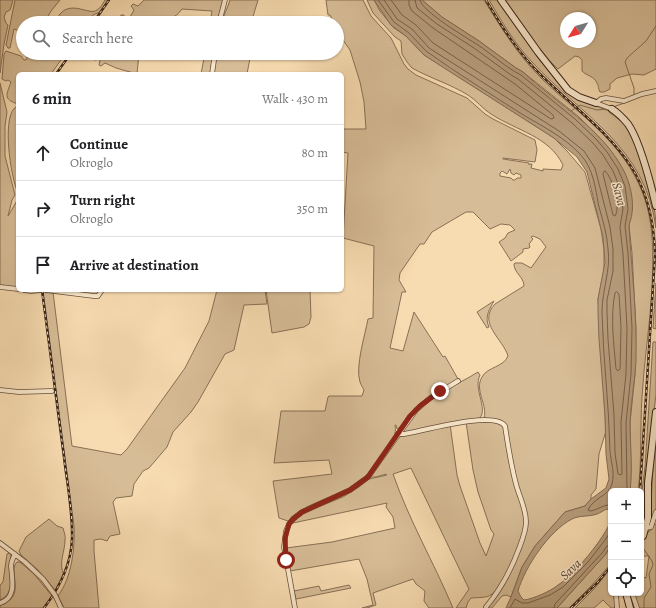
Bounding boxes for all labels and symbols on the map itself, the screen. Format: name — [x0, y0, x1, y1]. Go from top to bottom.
north arrow — [560, 12, 596, 48]
water label: Sava — [608, 181, 631, 208]
route end — [431, 382, 449, 400]
route start — [277, 551, 295, 569]
water label: Sava — [556, 555, 585, 584]

